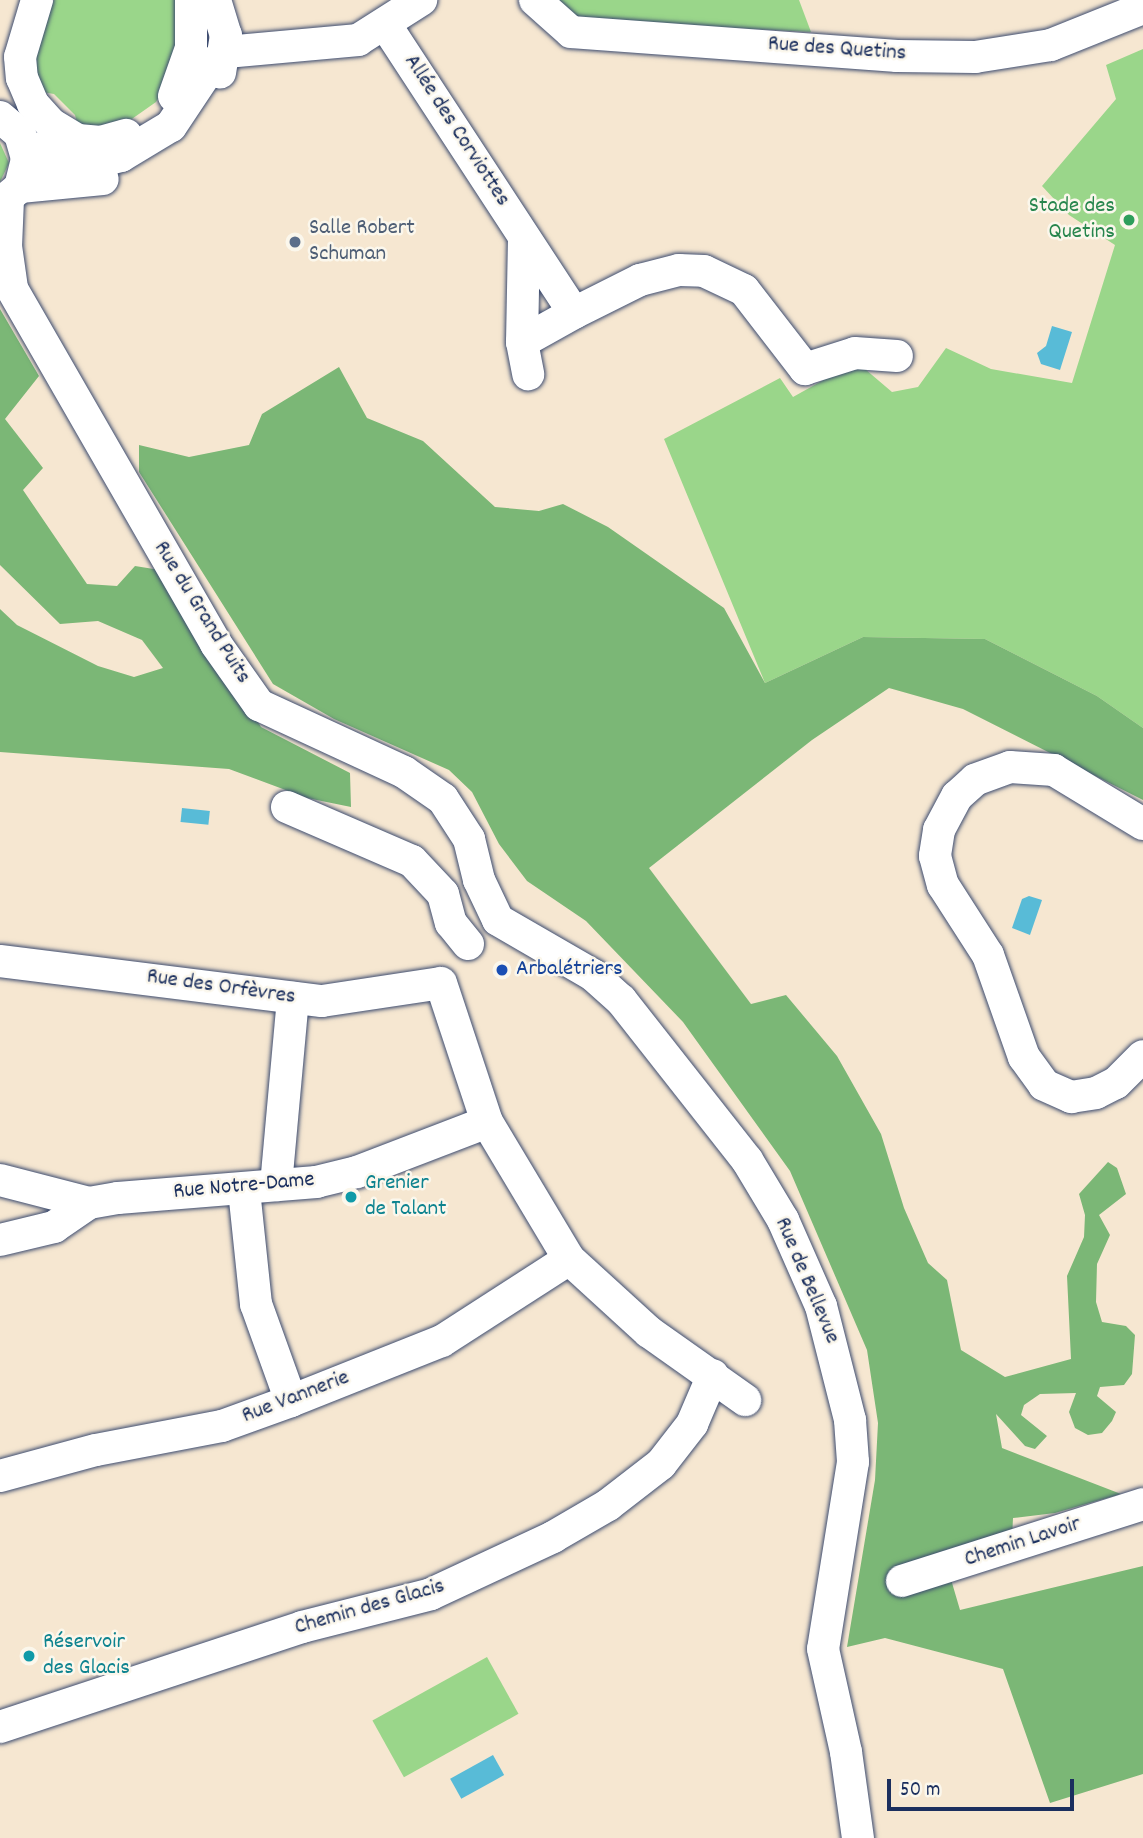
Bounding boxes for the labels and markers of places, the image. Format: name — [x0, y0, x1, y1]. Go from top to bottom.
place label: Stade des Quetins — [1029, 193, 1115, 247]
marker: Stade des Quetins — [1121, 212, 1137, 228]
place label: Salle Robert Schuman — [309, 215, 415, 269]
marker: Salle Robert Schuman — [287, 234, 303, 250]
place label: Arbalétriers — [516, 956, 623, 984]
marker: Arbalétriers — [494, 962, 510, 978]
place label: Grenier de Talant — [365, 1170, 447, 1224]
marker: Grenier de Talant — [343, 1189, 359, 1205]
place label: Réservoir des Glacis — [43, 1629, 130, 1683]
marker: Réservoir des Glacis — [21, 1648, 37, 1664]

